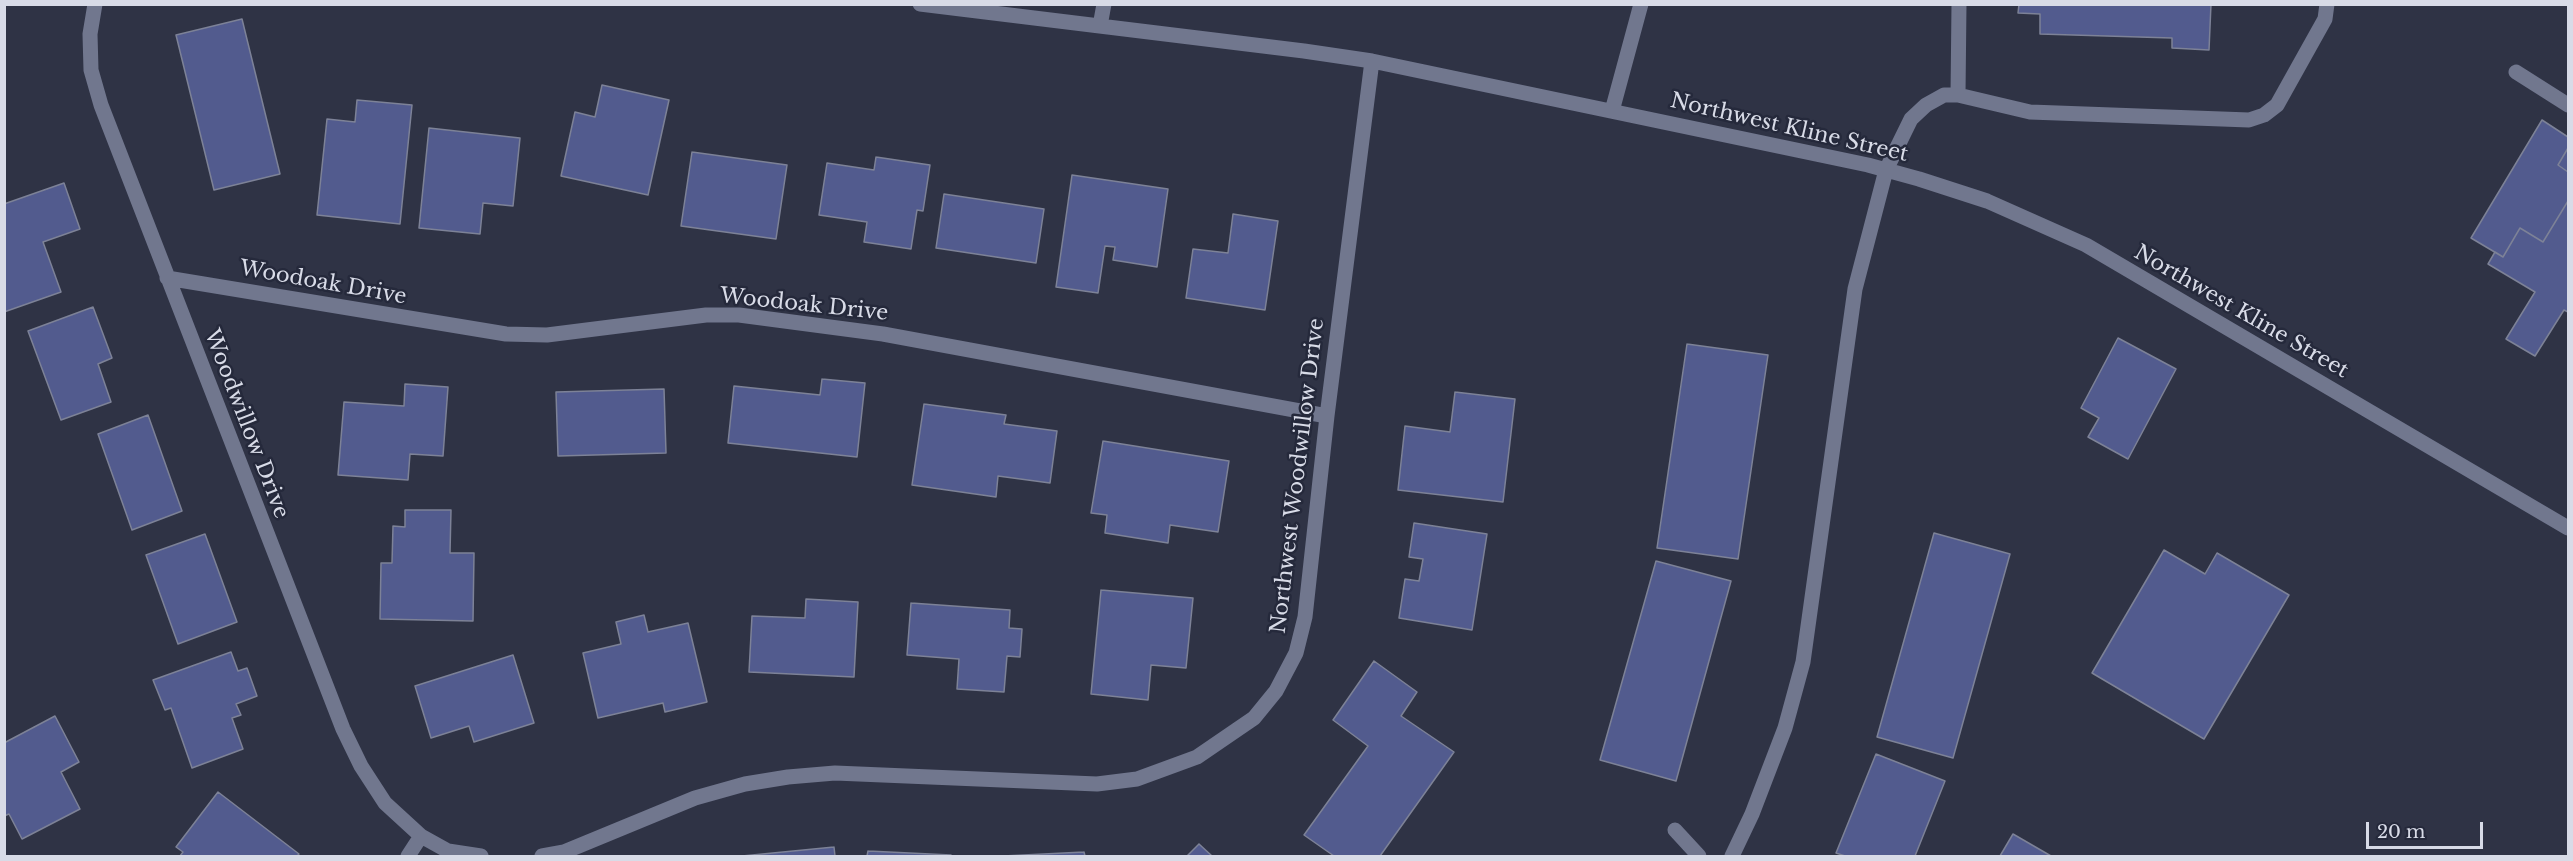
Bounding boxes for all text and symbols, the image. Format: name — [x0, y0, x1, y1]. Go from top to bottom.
street label: Northwest Kline Street — [1668, 88, 1910, 168]
street label: Northwest Kline Street — [2129, 240, 2353, 384]
street label: Woodoak Drive — [238, 256, 408, 310]
street label: Woodoak Drive — [719, 284, 889, 326]
street label: Northwest Woodwillow Drive — [1266, 317, 1330, 635]
street label: Woodwillow Drive — [198, 326, 294, 522]
scale bar — [2369, 810, 2486, 848]
text: 20 m — [2377, 821, 2425, 843]

